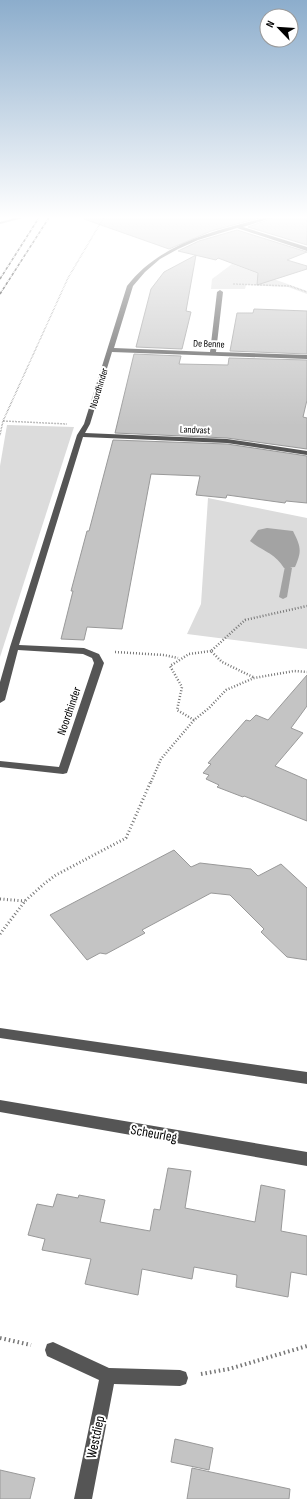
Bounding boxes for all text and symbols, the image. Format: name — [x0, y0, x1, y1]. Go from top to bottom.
north arrow — [259, 8, 299, 48]
text: N — [263, 18, 278, 29]
street label: De Benne — [193, 337, 225, 351]
street label: Noordhinder — [87, 366, 111, 410]
street label: Landvast — [180, 423, 210, 437]
street label: Noordhinder — [54, 685, 85, 737]
street label: Scheurleg — [129, 1121, 179, 1146]
street label: Westdiep — [83, 1414, 108, 1460]

